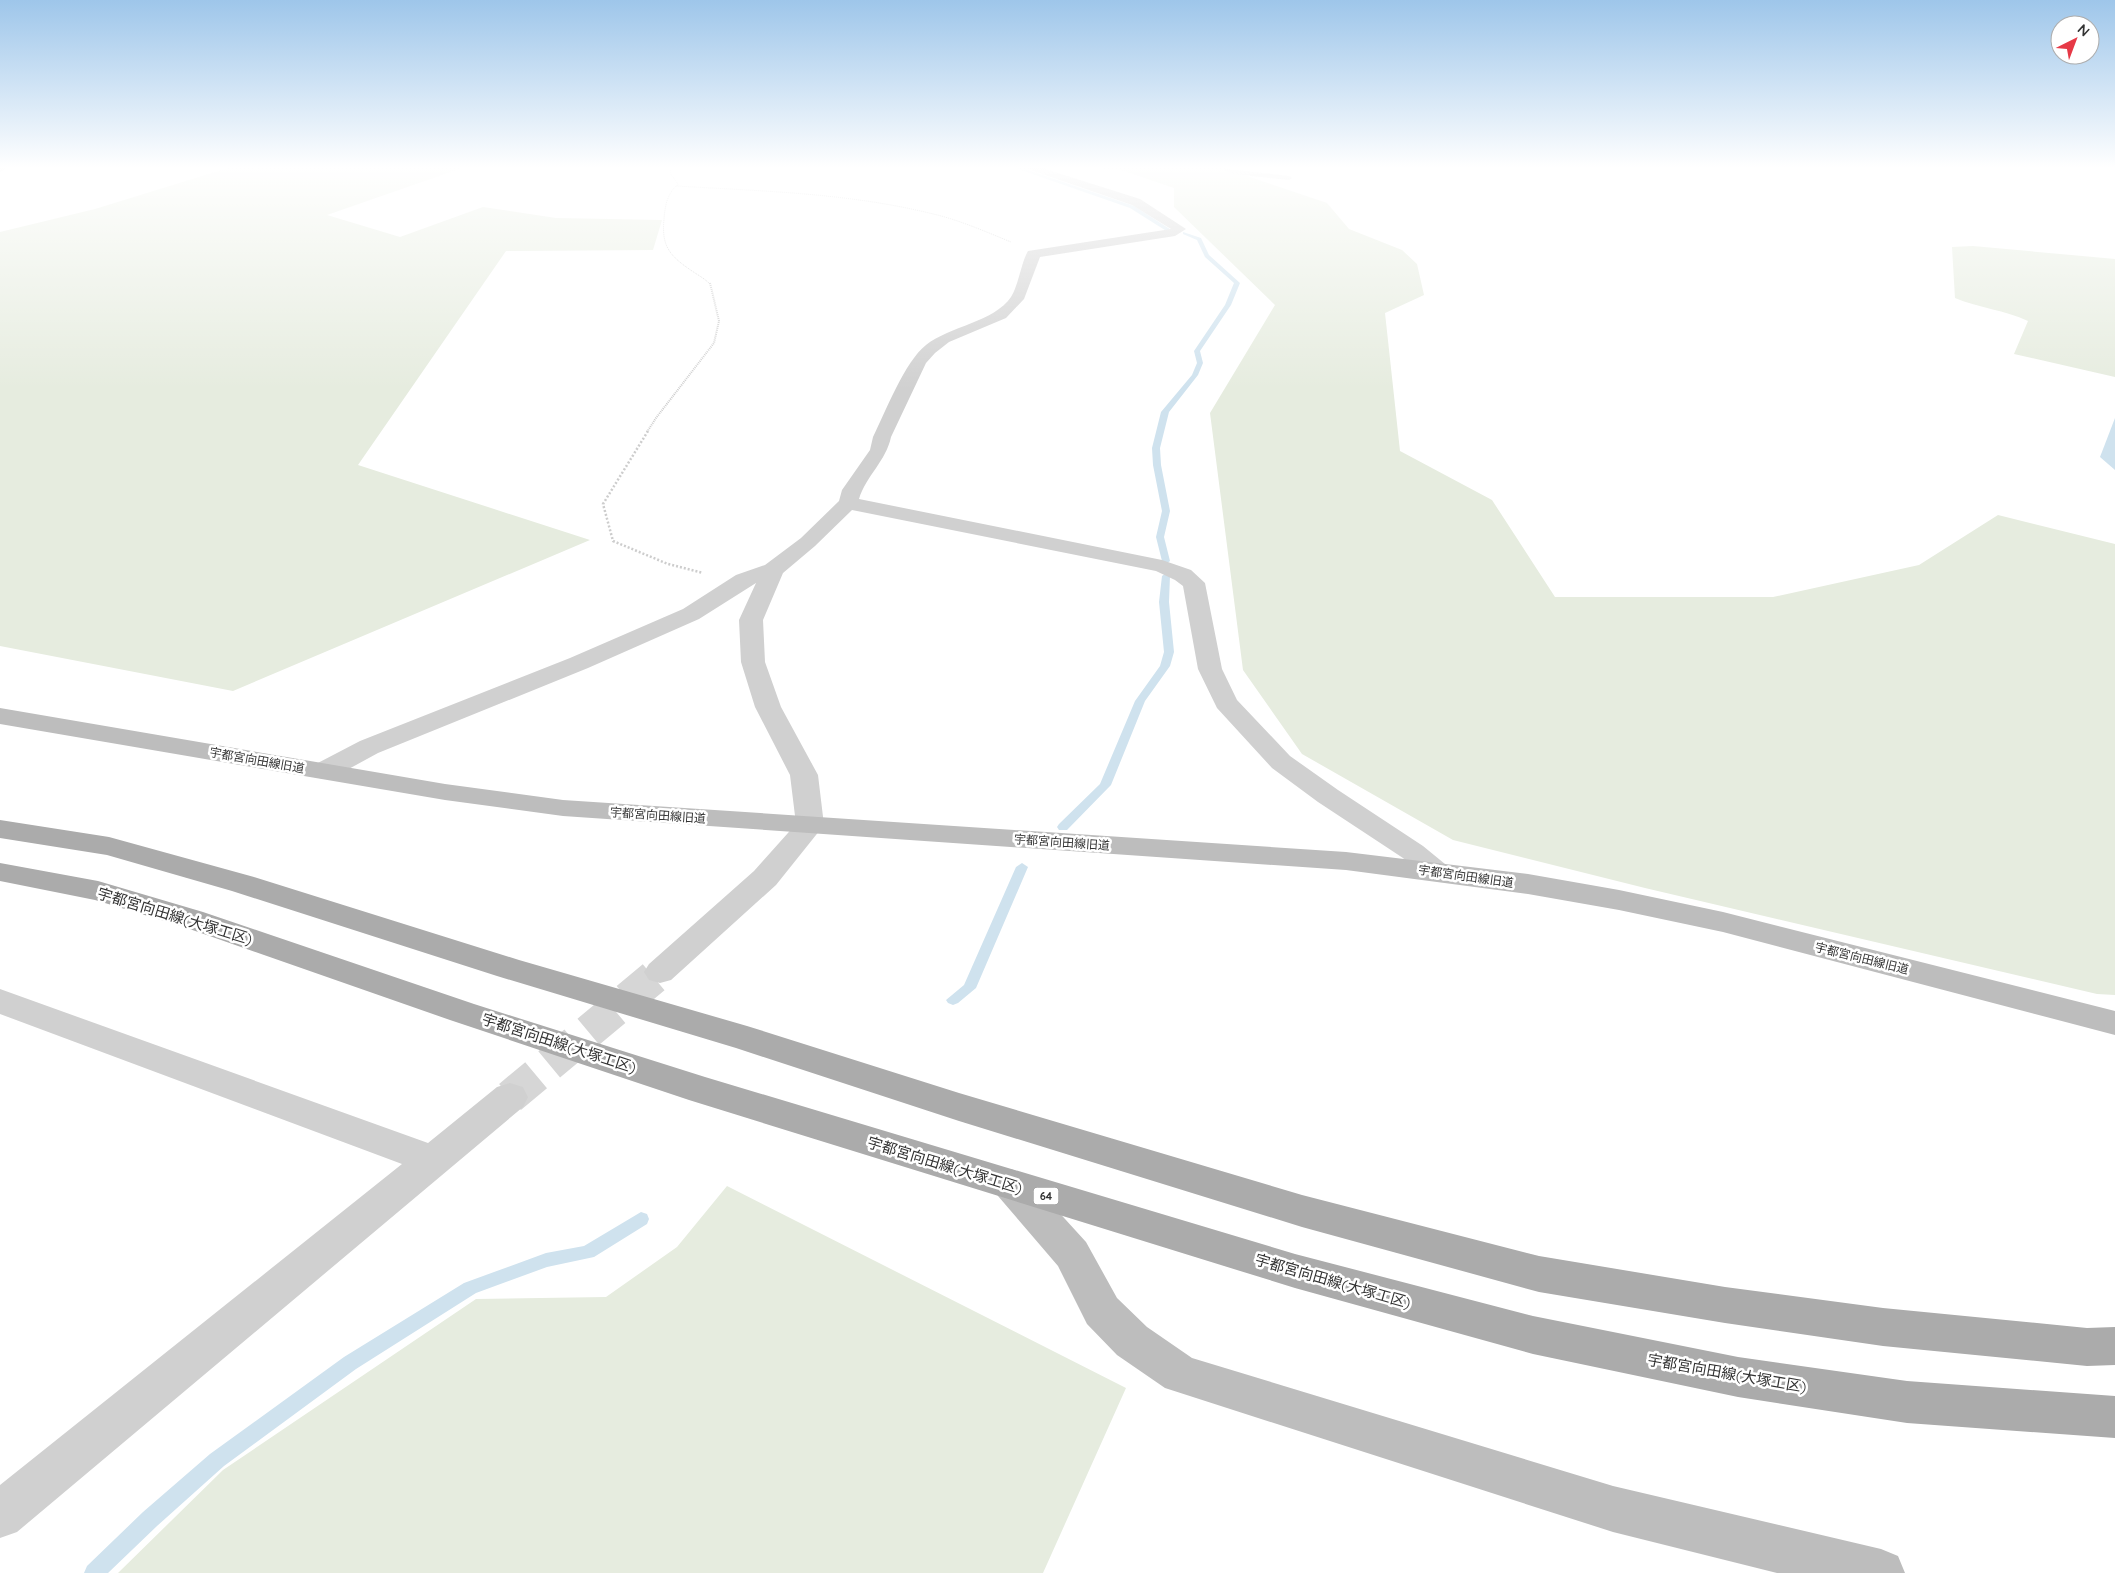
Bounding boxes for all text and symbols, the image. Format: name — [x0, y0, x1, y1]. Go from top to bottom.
north arrow — [2050, 15, 2100, 65]
text: N — [2074, 20, 2094, 40]
street label: 宇都宮向田線旧道 — [208, 744, 306, 776]
street label: 宇都宮向田線旧道 — [610, 804, 706, 826]
street label: 宇都宮向田線旧道 — [1014, 831, 1110, 853]
street label: 宇都宮向田線旧道 — [1417, 862, 1515, 890]
street label: 宇都宮向田線(大塚工区) — [95, 883, 255, 949]
street label: 宇都宮向田線旧道 — [1814, 939, 1910, 977]
street label: 宇都宮向田線(大塚工区) — [479, 1009, 639, 1077]
street label: 宇都宮向田線(大塚工区) — [865, 1132, 1025, 1198]
road number: 64 — [1034, 1188, 1058, 1204]
street label: 宇都宮向田線(大塚工区) — [1253, 1250, 1413, 1312]
street label: 宇都宮向田線(大塚工区) — [1646, 1350, 1808, 1396]

